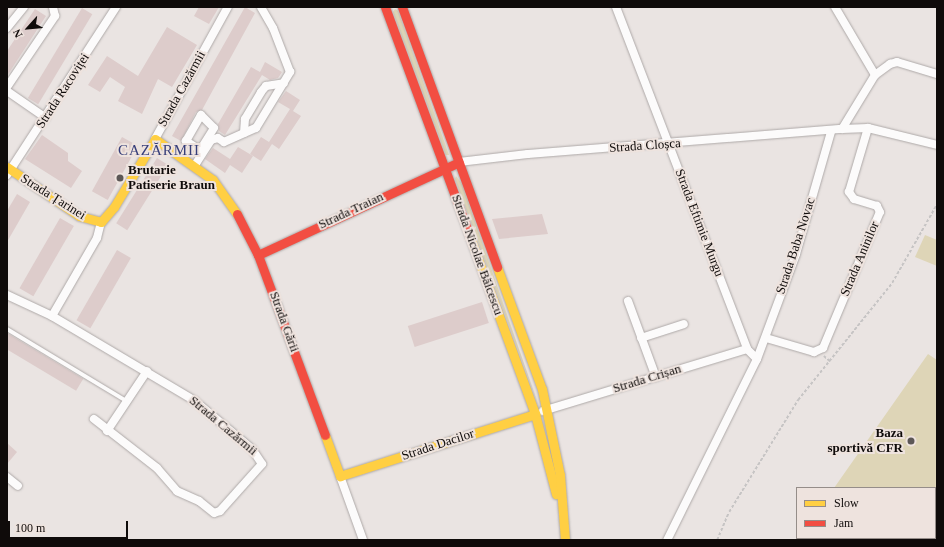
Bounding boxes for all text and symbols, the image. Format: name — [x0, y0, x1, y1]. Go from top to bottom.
north arrow — [8, 8, 48, 48]
text: N — [10, 27, 24, 40]
street label: Strada Cazărmii — [155, 48, 209, 130]
street label: Strada Racoviței — [33, 51, 93, 131]
street label: Strada Cloșca — [609, 136, 681, 156]
district label: CAZĂRMII — [118, 142, 200, 160]
place label: Brutarie Patiserie Braun — [128, 163, 215, 194]
street label: Strada Eftimie Murgu — [671, 167, 727, 279]
street label: Strada Țarinei — [17, 171, 89, 223]
marker: Brutarie Patiserie Braun — [115, 173, 125, 183]
street label: Strada Traian — [316, 189, 386, 233]
street label: Strada Nicolae Bălcescu — [448, 193, 506, 317]
street label: Strada Baba Novac — [773, 196, 819, 296]
street label: Strada Aninilor — [837, 219, 883, 299]
street label: Strada Gării — [266, 290, 302, 354]
street label: Strada Crișan — [611, 361, 683, 397]
street label: Strada Cazărmii — [186, 393, 260, 459]
street label: Strada Dacilor — [400, 426, 476, 464]
place label: Baza sportivă CFR — [828, 426, 903, 457]
marker: Baza sportivă CFR — [906, 436, 916, 446]
legend — [796, 487, 936, 539]
text: Slow — [834, 496, 859, 510]
scale bar — [10, 513, 130, 539]
text: Jam — [834, 516, 853, 530]
text: 100 m — [15, 521, 45, 535]

